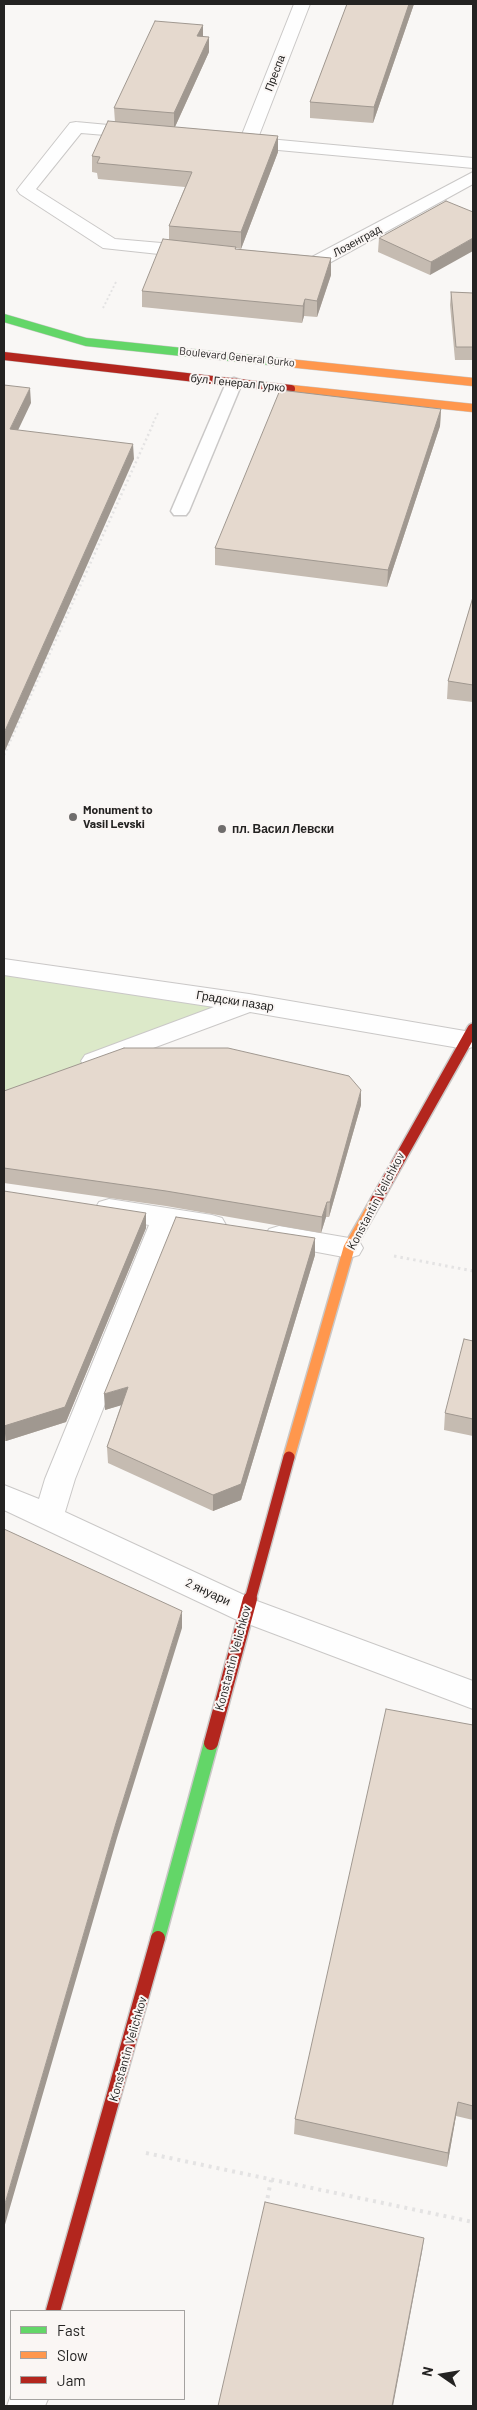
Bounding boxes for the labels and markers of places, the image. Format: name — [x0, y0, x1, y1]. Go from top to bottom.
place label: Monument to Vasil Levski — [83, 803, 153, 831]
marker: Monument to Vasil Levski — [67, 811, 79, 823]
place label: пл. Васил Левски — [232, 822, 334, 836]
marker: пл. Васил Левски — [216, 823, 228, 835]

